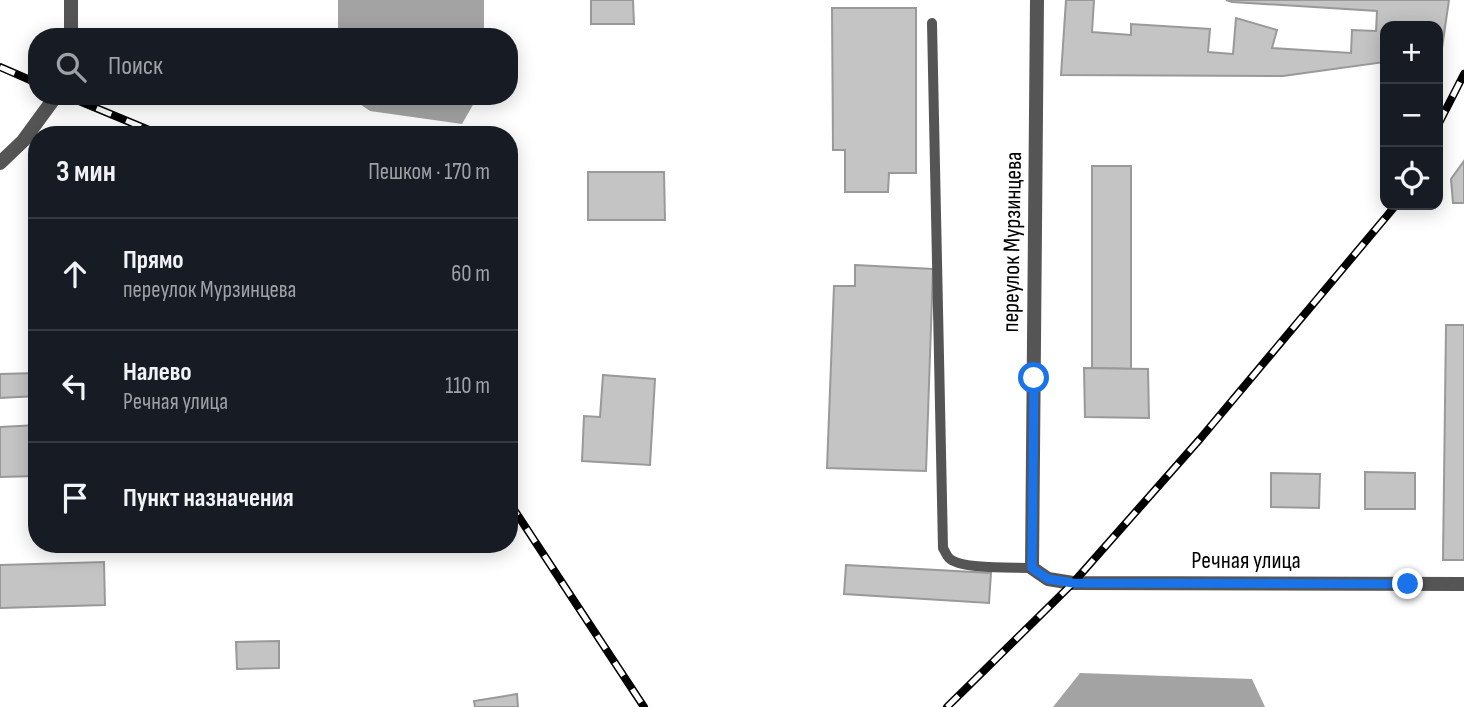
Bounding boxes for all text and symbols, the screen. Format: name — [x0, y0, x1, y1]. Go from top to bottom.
map controls — [1380, 21, 1443, 210]
button: + — [1380, 21, 1443, 84]
search box — [28, 28, 518, 105]
icon: search — [52, 48, 90, 86]
text: Поиск — [108, 51, 163, 82]
button: − — [1380, 84, 1443, 147]
button: locate — [1380, 147, 1443, 210]
street label: переулок Мурзинцева — [996, 151, 1028, 333]
text: 3 мин — [56, 154, 116, 190]
text: Пешком · 170 m — [368, 158, 490, 186]
text: Прямо — [123, 245, 184, 276]
icon: ahead — [56, 255, 94, 293]
text: 60 m — [451, 260, 490, 288]
text: переулок Мурзинцева — [123, 276, 296, 304]
text: Налево — [123, 357, 192, 388]
route start — [1018, 362, 1049, 393]
icon: left — [56, 367, 94, 405]
text: 110 m — [445, 372, 490, 400]
text: Речная улица — [123, 388, 228, 416]
icon: arrive — [56, 479, 94, 517]
text: Пункт назначения — [123, 483, 294, 514]
street label: Речная улица — [1191, 546, 1301, 575]
route end — [1392, 568, 1423, 599]

